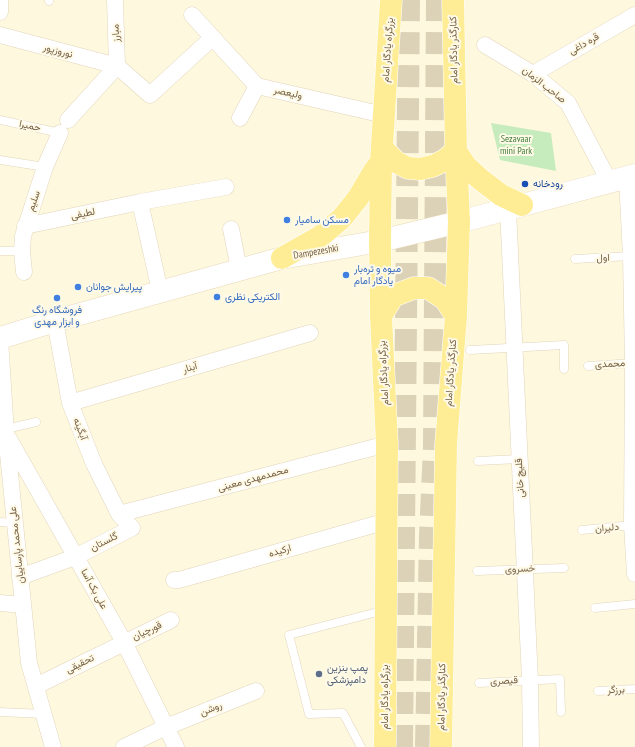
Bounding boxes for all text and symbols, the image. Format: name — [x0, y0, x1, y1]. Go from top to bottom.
street label: کنارگذر یادگار امام — [447, 16, 461, 84]
street label: بزرگراه یادگار امام — [380, 17, 396, 83]
street label: مبارز — [110, 24, 122, 42]
street label: قره داغی — [567, 30, 601, 58]
street label: نوروزپور — [42, 41, 74, 61]
street label: صاحب الزمان — [520, 64, 568, 106]
street label: ولیعصر — [273, 84, 303, 102]
street label: حمیرا — [18, 118, 42, 134]
park label: Sezavaar mini Park — [500, 133, 532, 156]
place label: رودخانه — [533, 178, 563, 190]
marker: رودخانه — [520, 179, 530, 189]
street label: سلیم — [25, 189, 43, 213]
street label: لطیفی — [70, 206, 96, 222]
place label: مسکن سامیار — [295, 214, 349, 226]
marker: مسکن سامیار — [282, 215, 292, 225]
street label: Dampezeshki — [293, 242, 339, 262]
street label: اول — [596, 252, 610, 264]
place label: میوه و تره‌بار یادگار امام — [354, 263, 401, 286]
marker: میوه و تره‌بار یادگار امام — [341, 270, 351, 280]
place label: پیرایش جوانان — [86, 281, 142, 293]
marker: پیرایش جوانان — [73, 282, 83, 292]
place label: الکتریکی نظری — [225, 291, 280, 303]
marker: الکتریکی نظری — [212, 292, 222, 302]
marker: فروشگاه رنگ و ابزار مهدی — [52, 293, 62, 303]
place label: فروشگاه رنگ و ابزار مهدی — [32, 304, 82, 328]
street label: کنارگذر یادگار امام — [443, 339, 459, 407]
street label: بزرگراه یادگار امام — [376, 340, 392, 406]
street label: محمدی — [595, 357, 625, 371]
street label: آبنار — [181, 360, 199, 376]
street label: آبگینه — [70, 416, 90, 442]
street label: قلیچ خانی — [513, 458, 527, 498]
street label: محمدمهدی معینی — [216, 464, 290, 494]
street label: علی محمد پارساییان — [7, 506, 27, 584]
street label: دلیران — [595, 521, 619, 535]
street label: گلستان — [88, 530, 120, 554]
street label: ارکیده — [267, 542, 293, 560]
street label: خسروی — [505, 562, 535, 576]
street label: علی بک آسا — [78, 567, 110, 611]
street label: قورچیان — [130, 619, 164, 643]
street label: تحقیقی — [64, 652, 96, 676]
place label: پمپ بنزین دامپزشکی — [327, 662, 368, 686]
street label: کنارگذر یادگار امام — [435, 663, 449, 731]
street label: بزرگراه یادگار امام — [379, 664, 391, 730]
marker: پمپ بنزین دامپزشکی — [314, 669, 324, 679]
street label: قیصری — [490, 674, 518, 688]
street label: برزگر — [607, 684, 625, 696]
street label: روشن — [198, 699, 224, 719]

